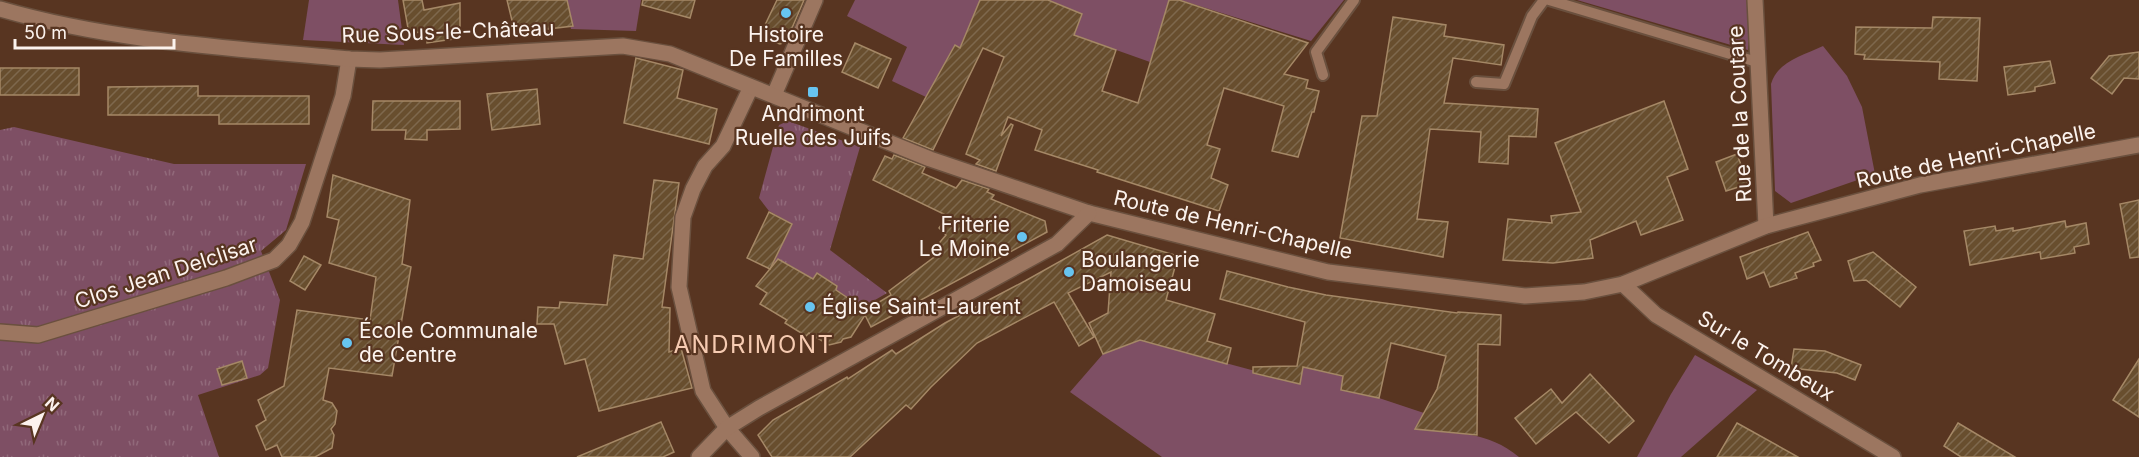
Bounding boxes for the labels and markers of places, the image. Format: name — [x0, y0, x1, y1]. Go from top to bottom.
marker: Histoire De Familles — [779, 6, 793, 20]
place label: Histoire De Familles — [729, 22, 843, 71]
marker: Andrimont Ruelle des Juifs — [806, 85, 820, 99]
place label: Andrimont Ruelle des Juifs — [735, 101, 891, 150]
place label: Friterie Le Moine — [919, 212, 1010, 261]
marker: Friterie Le Moine — [1015, 230, 1029, 244]
place label: Boulangerie Damoiseau — [1081, 247, 1200, 296]
marker: Boulangerie Damoiseau — [1062, 265, 1076, 279]
place label: Église Saint-Laurent — [822, 293, 1021, 319]
marker: Église Saint-Laurent — [803, 300, 817, 314]
place label: École Communale de Centre — [359, 317, 538, 367]
marker: École Communale de Centre — [340, 336, 354, 350]

